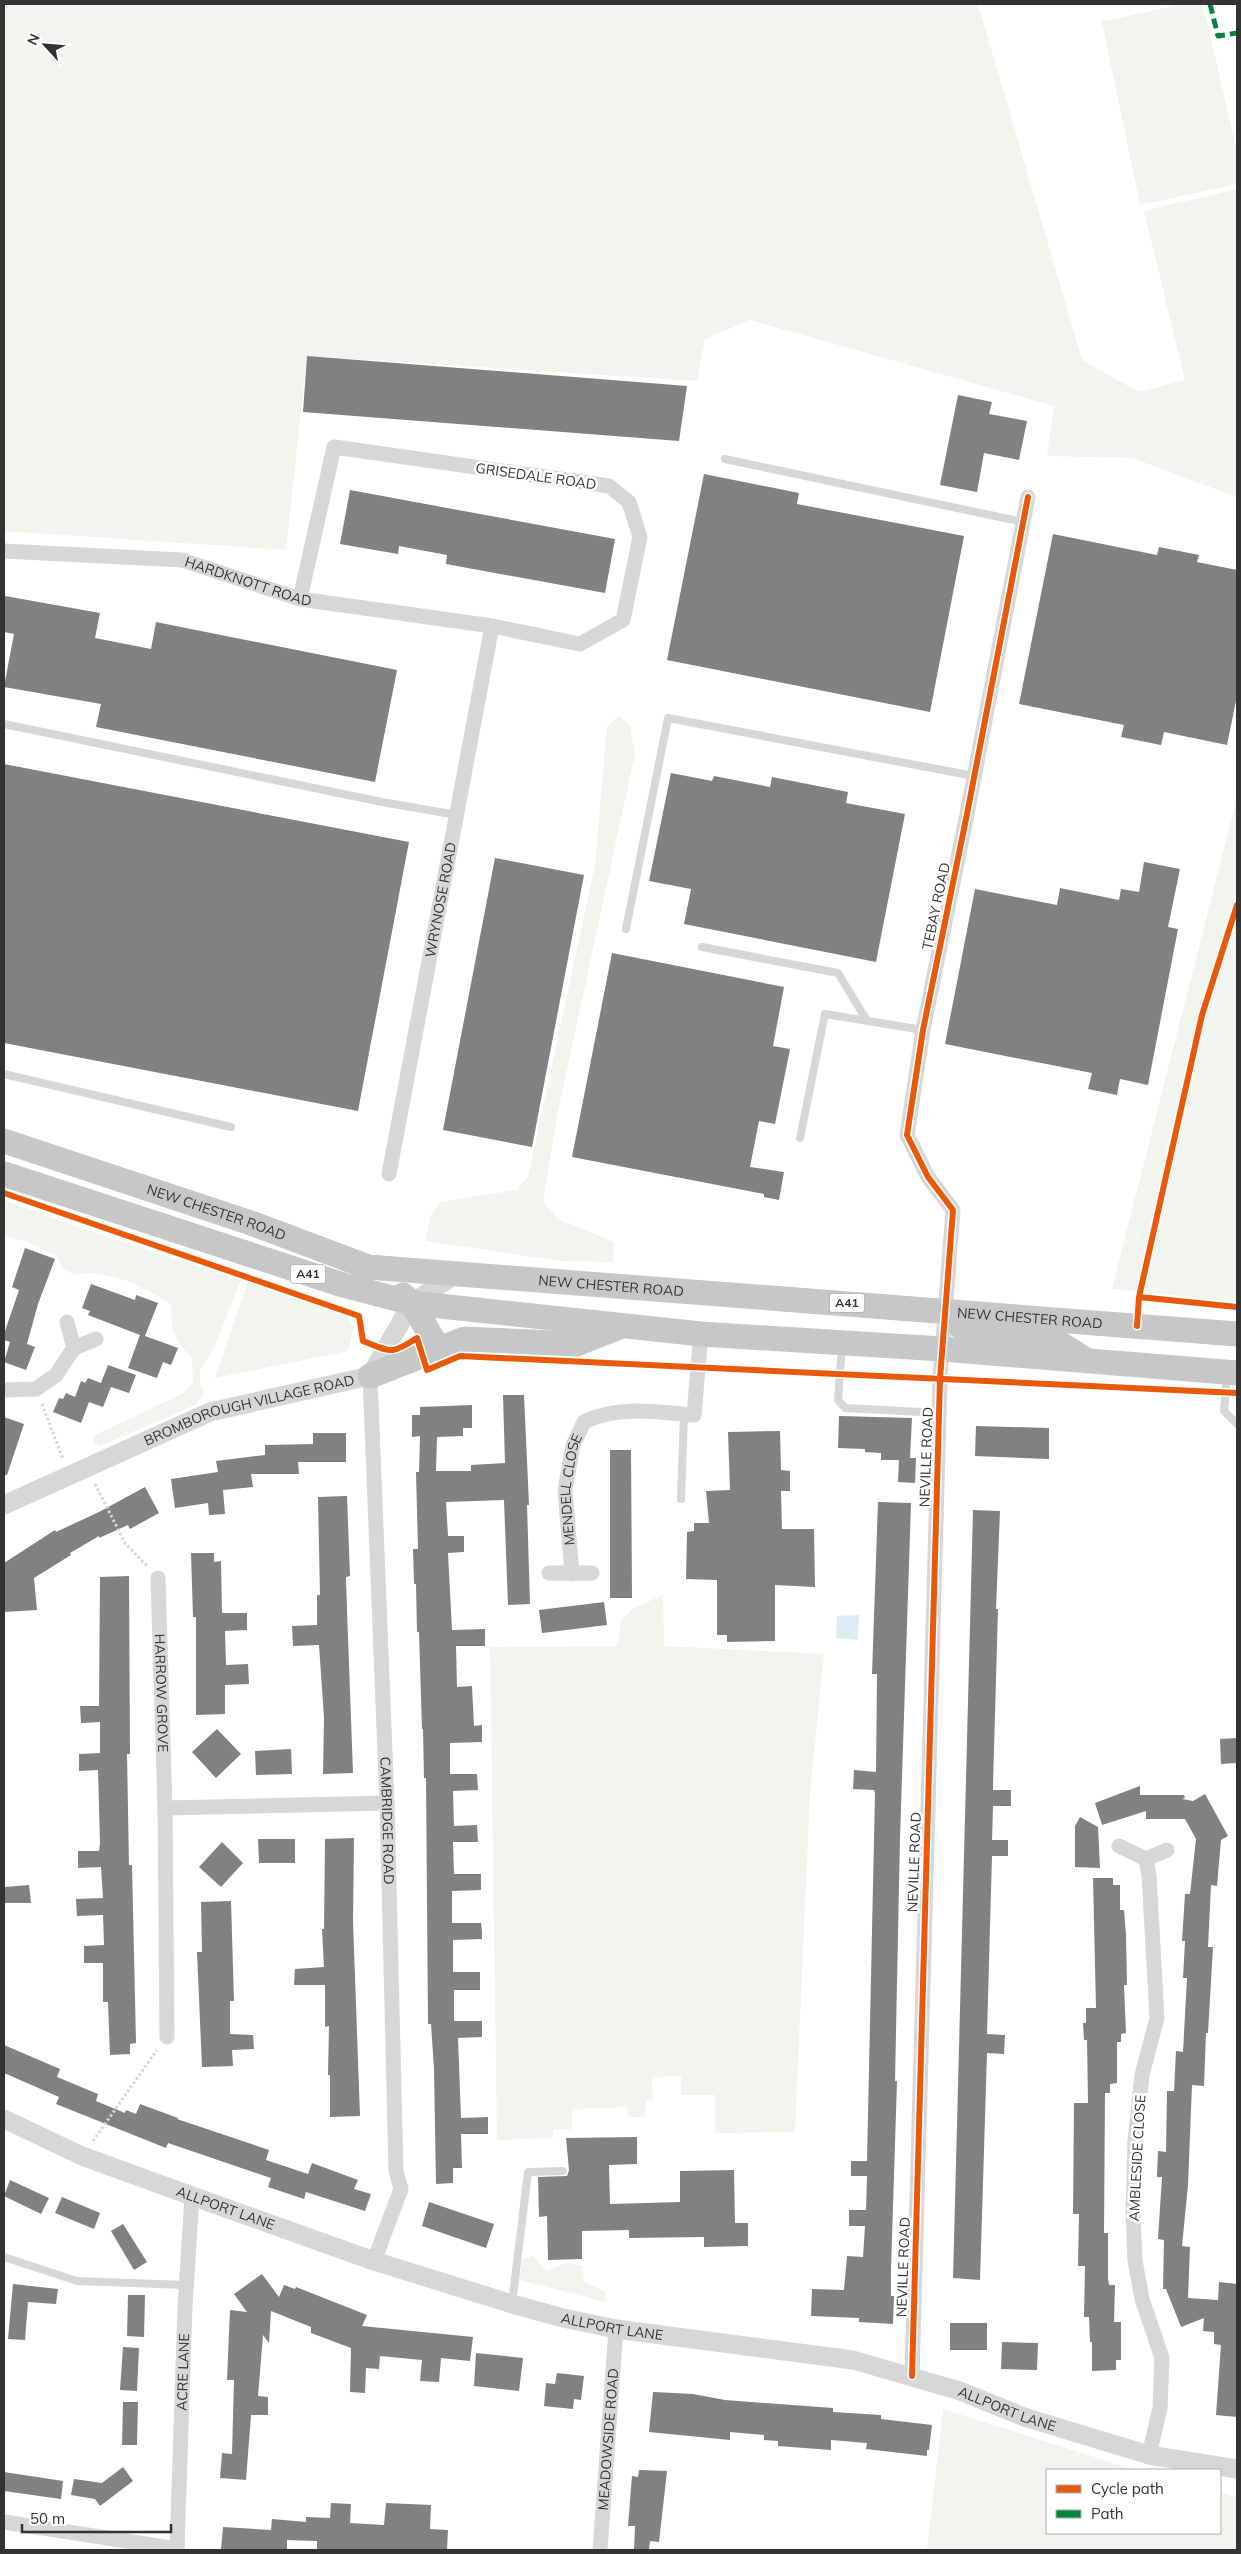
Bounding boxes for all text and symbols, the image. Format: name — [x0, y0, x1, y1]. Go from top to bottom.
north arrow — [20, 20, 70, 70]
text: N — [23, 31, 44, 48]
street label: GRISEDALE ROAD — [475, 459, 597, 493]
street label: HARDKNOTT ROAD — [182, 553, 313, 610]
street label: WRYNOSE ROAD — [421, 841, 460, 959]
street label: TEBAY ROAD — [918, 861, 954, 951]
street label: NEW CHESTER ROAD — [145, 1180, 288, 1244]
road number: A41 — [290, 1264, 326, 1284]
street label: NEW CHESTER ROAD — [538, 1271, 684, 1300]
road number: A41 — [830, 1294, 864, 1312]
street label: NEW CHESTER ROAD — [956, 1303, 1103, 1333]
street label: BROMBOROUGH VILLAGE ROAD — [141, 1371, 356, 1450]
street label: NEVILLE ROAD — [915, 1407, 937, 1507]
street label: MENDELL CLOSE — [556, 1431, 586, 1546]
street label: HARROW GROVE — [151, 1633, 172, 1753]
street label: CAMBRIDGE ROAD — [376, 1756, 398, 1885]
street label: NEVILLE ROAD — [903, 1812, 925, 1912]
street label: AMBLESIDE CLOSE — [1125, 2094, 1149, 2222]
street label: ALLPORT LANE — [174, 2182, 277, 2234]
street label: NEVILLE ROAD — [892, 2217, 914, 2317]
street label: ALLPORT LANE — [559, 2309, 664, 2344]
street label: ACRE LANE — [173, 2333, 193, 2411]
street label: MEADOWSIDE ROAD — [594, 2368, 622, 2511]
street label: ALLPORT LANE — [955, 2382, 1058, 2435]
legend — [1046, 2469, 1221, 2534]
text: Cycle path — [1091, 2479, 1164, 2498]
scale bar — [22, 2502, 171, 2534]
text: Path — [1091, 2504, 1123, 2523]
text: 50 m — [30, 2509, 65, 2528]

